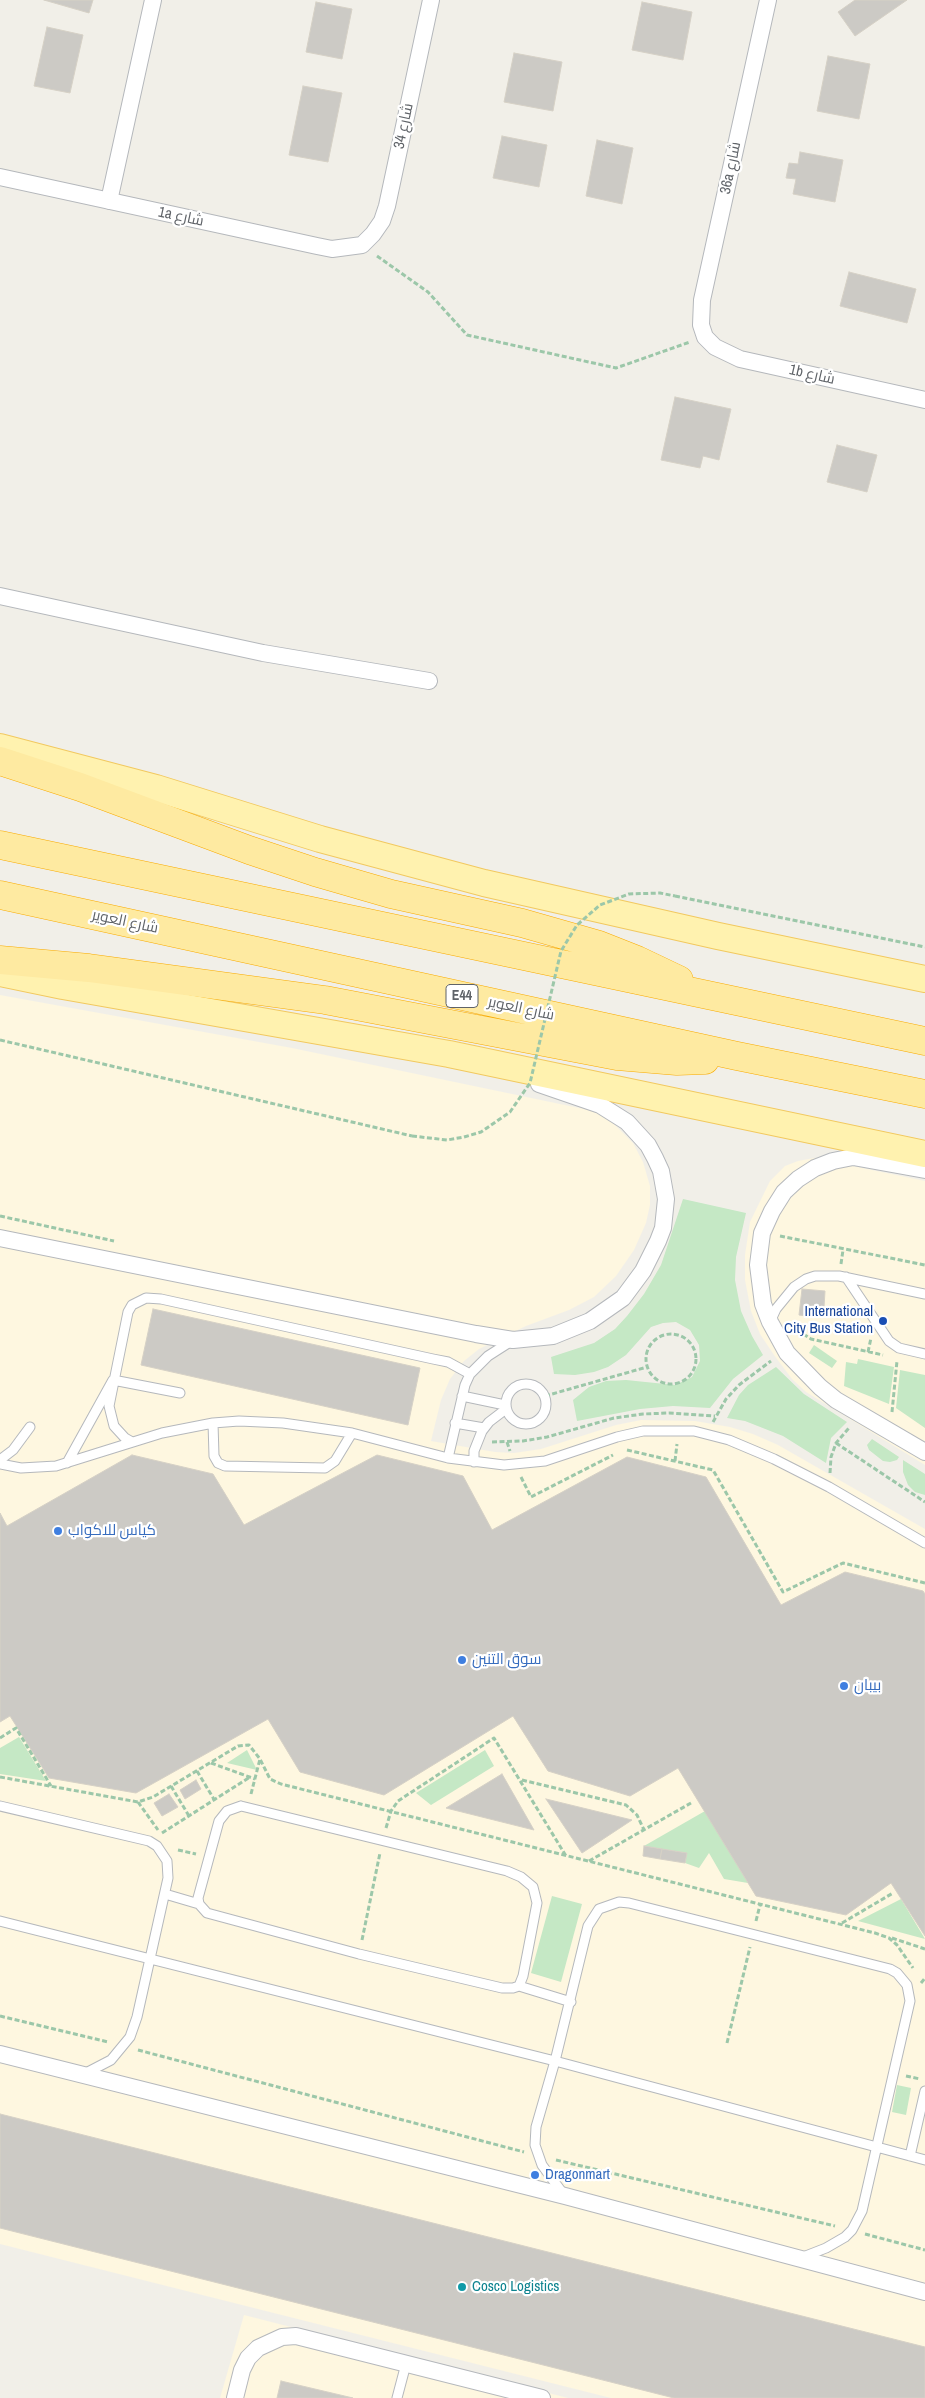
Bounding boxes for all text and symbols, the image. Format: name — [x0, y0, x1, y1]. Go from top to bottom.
street label: شارع 34 — [390, 102, 418, 150]
street label: 36a شارع — [717, 140, 745, 196]
street label: 1a شارع — [157, 203, 205, 231]
street label: 1b شارع — [787, 361, 837, 389]
street label: شارع العوير — [90, 906, 160, 938]
road number: E44 — [446, 984, 478, 1008]
street label: شارع العوير — [486, 993, 556, 1025]
place label: International City Bus Station — [784, 1303, 873, 1338]
marker: International City Bus Station — [877, 1315, 889, 1327]
place label: كياس للاكواب — [68, 1522, 156, 1540]
marker: كياس للاكواب — [52, 1525, 64, 1537]
place label: سوق التنين — [472, 1651, 541, 1669]
marker: سوق التنين — [456, 1654, 468, 1666]
place label: بيبان — [854, 1677, 881, 1695]
marker: بيبان — [838, 1680, 850, 1692]
place label: Dragonmart — [545, 2166, 610, 2184]
marker: Dragonmart — [529, 2169, 541, 2181]
place label: Cosco Logistics — [472, 2278, 560, 2296]
marker: Cosco Logistics — [456, 2281, 468, 2293]

